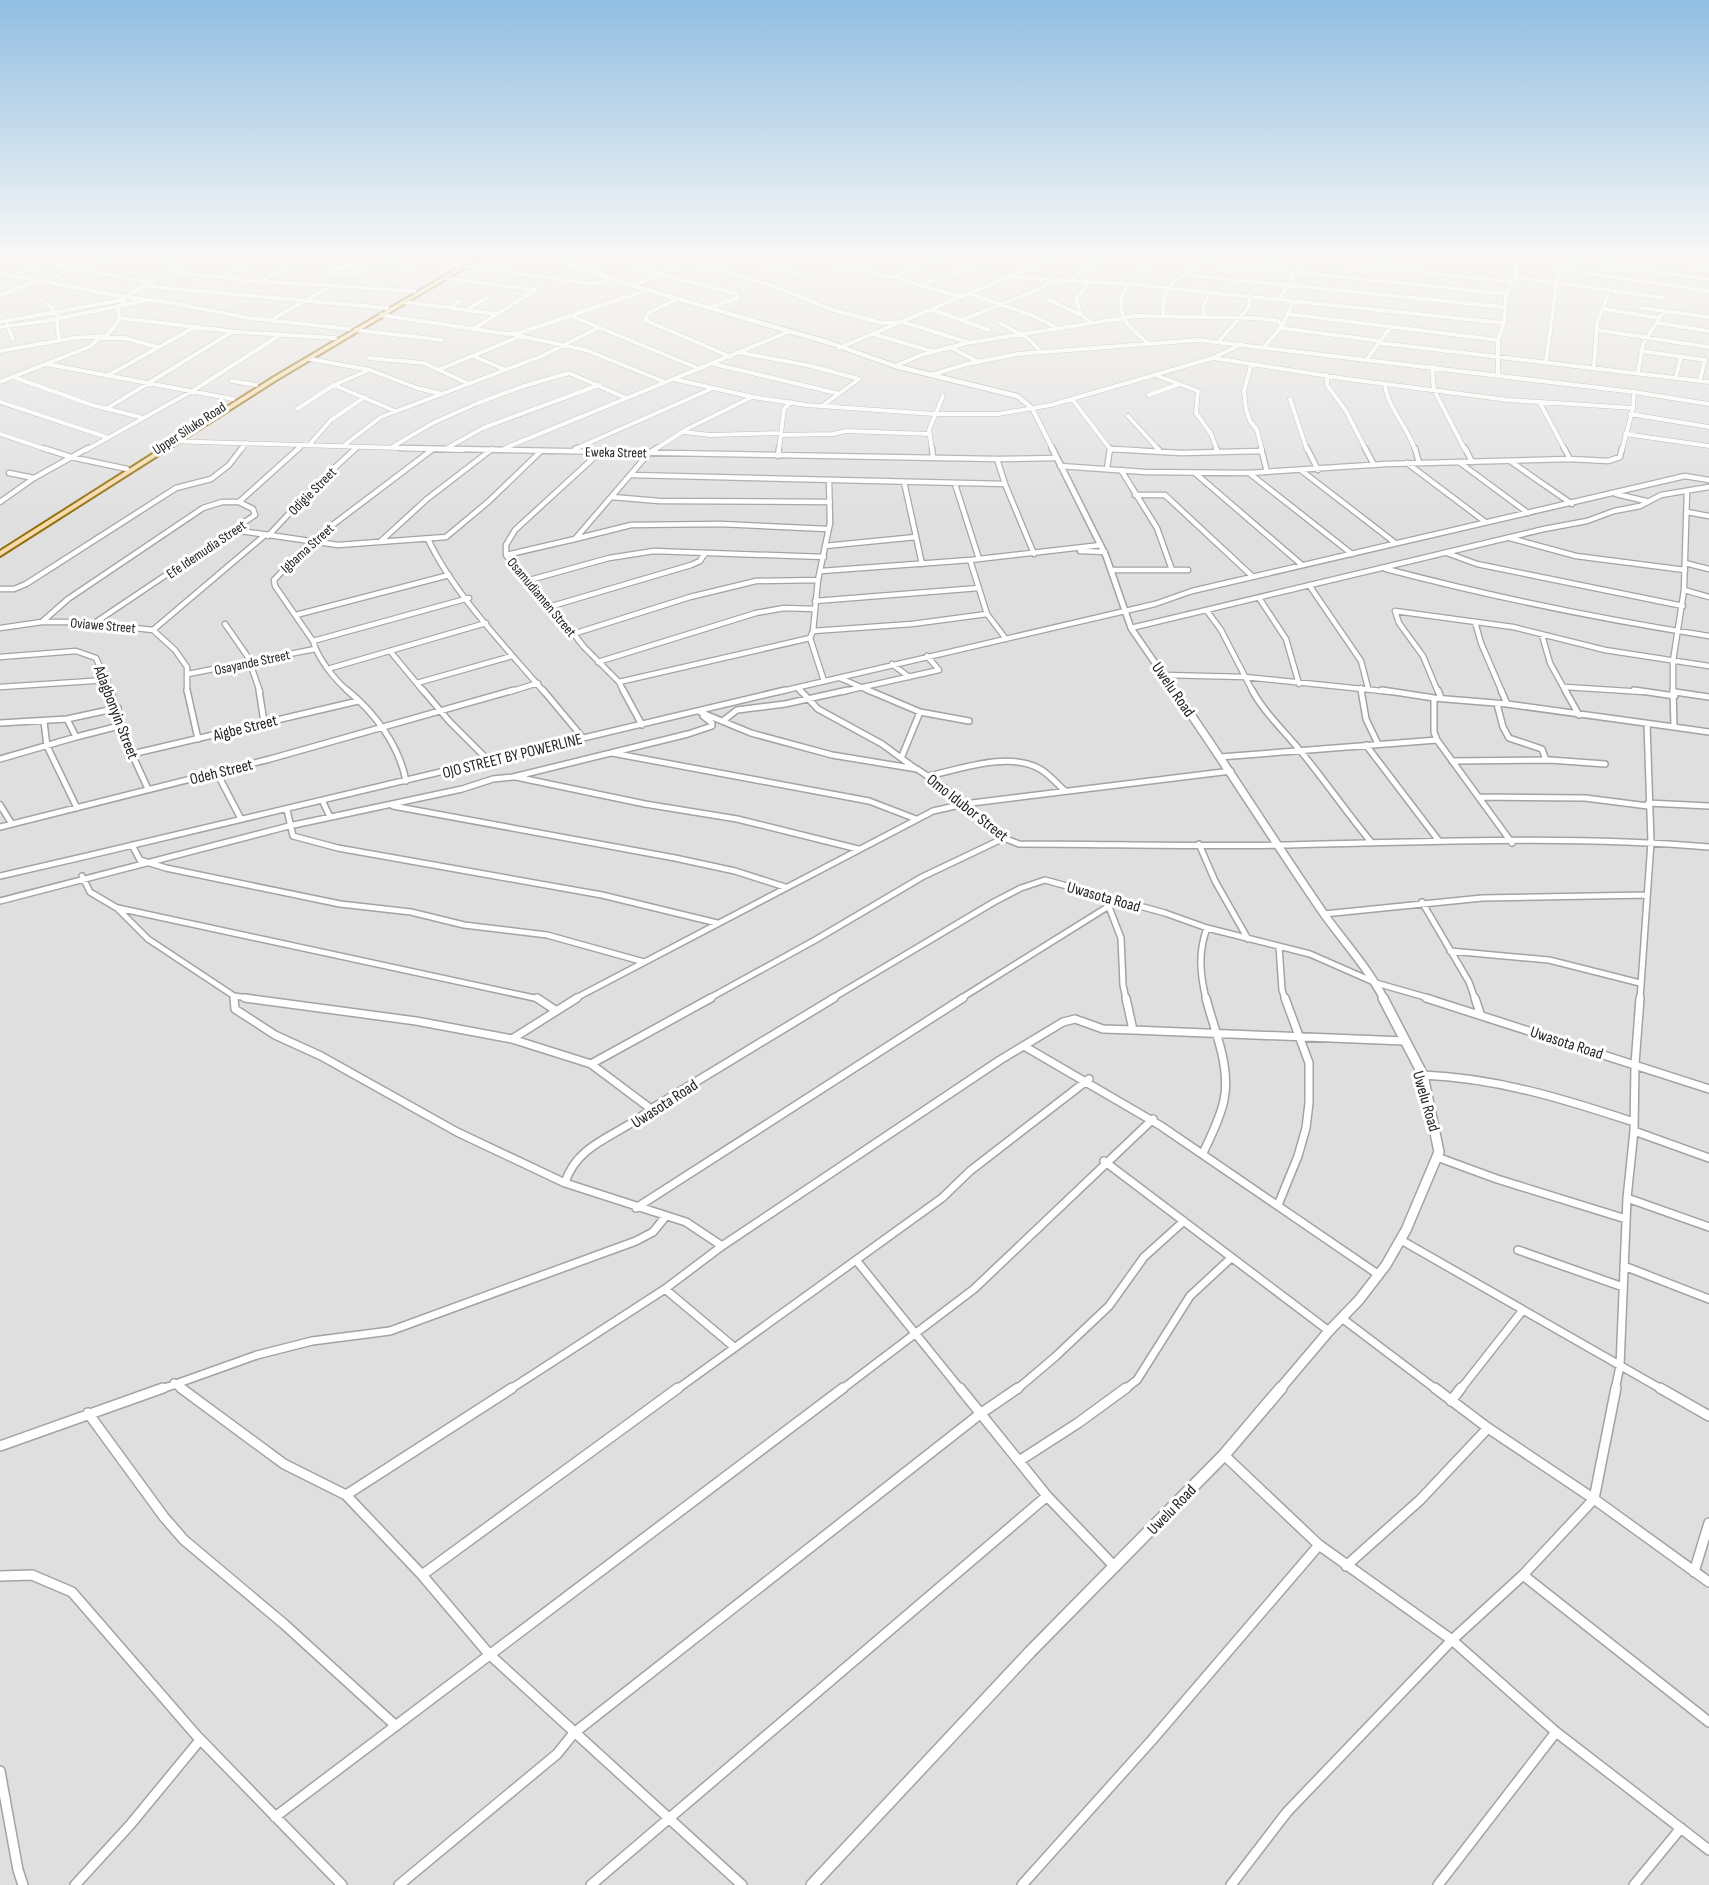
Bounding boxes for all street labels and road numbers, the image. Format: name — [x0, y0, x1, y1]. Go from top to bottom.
street label: Upper Siluko Road — [149, 398, 229, 458]
street label: Eweka Street — [585, 443, 647, 462]
street label: Odigie Street — [285, 464, 340, 519]
street label: Efe Idemudia Street — [163, 517, 249, 582]
street label: Igbama Street — [277, 520, 337, 577]
street label: Osamudiamen Street — [504, 554, 580, 640]
street label: Oviawe Street — [70, 614, 136, 637]
street label: Osayande Street — [213, 646, 292, 679]
street label: Uwelu Road — [1147, 659, 1198, 721]
street label: Adagbonyin Street — [89, 662, 142, 762]
street label: Aigbe Street — [210, 711, 280, 746]
street label: OJO STREET BY POWERLINE — [440, 730, 584, 783]
street label: Odeh Street — [188, 755, 255, 789]
street label: Omo Idubor Street — [923, 770, 1012, 846]
street label: Uwasota Road — [1065, 878, 1142, 917]
street label: Uwasota Road — [1528, 1023, 1605, 1064]
street label: Uwelu Road — [1408, 1069, 1443, 1134]
street label: Uwasota Road — [628, 1076, 702, 1133]
street label: Uwelu Road — [1144, 1481, 1200, 1539]

